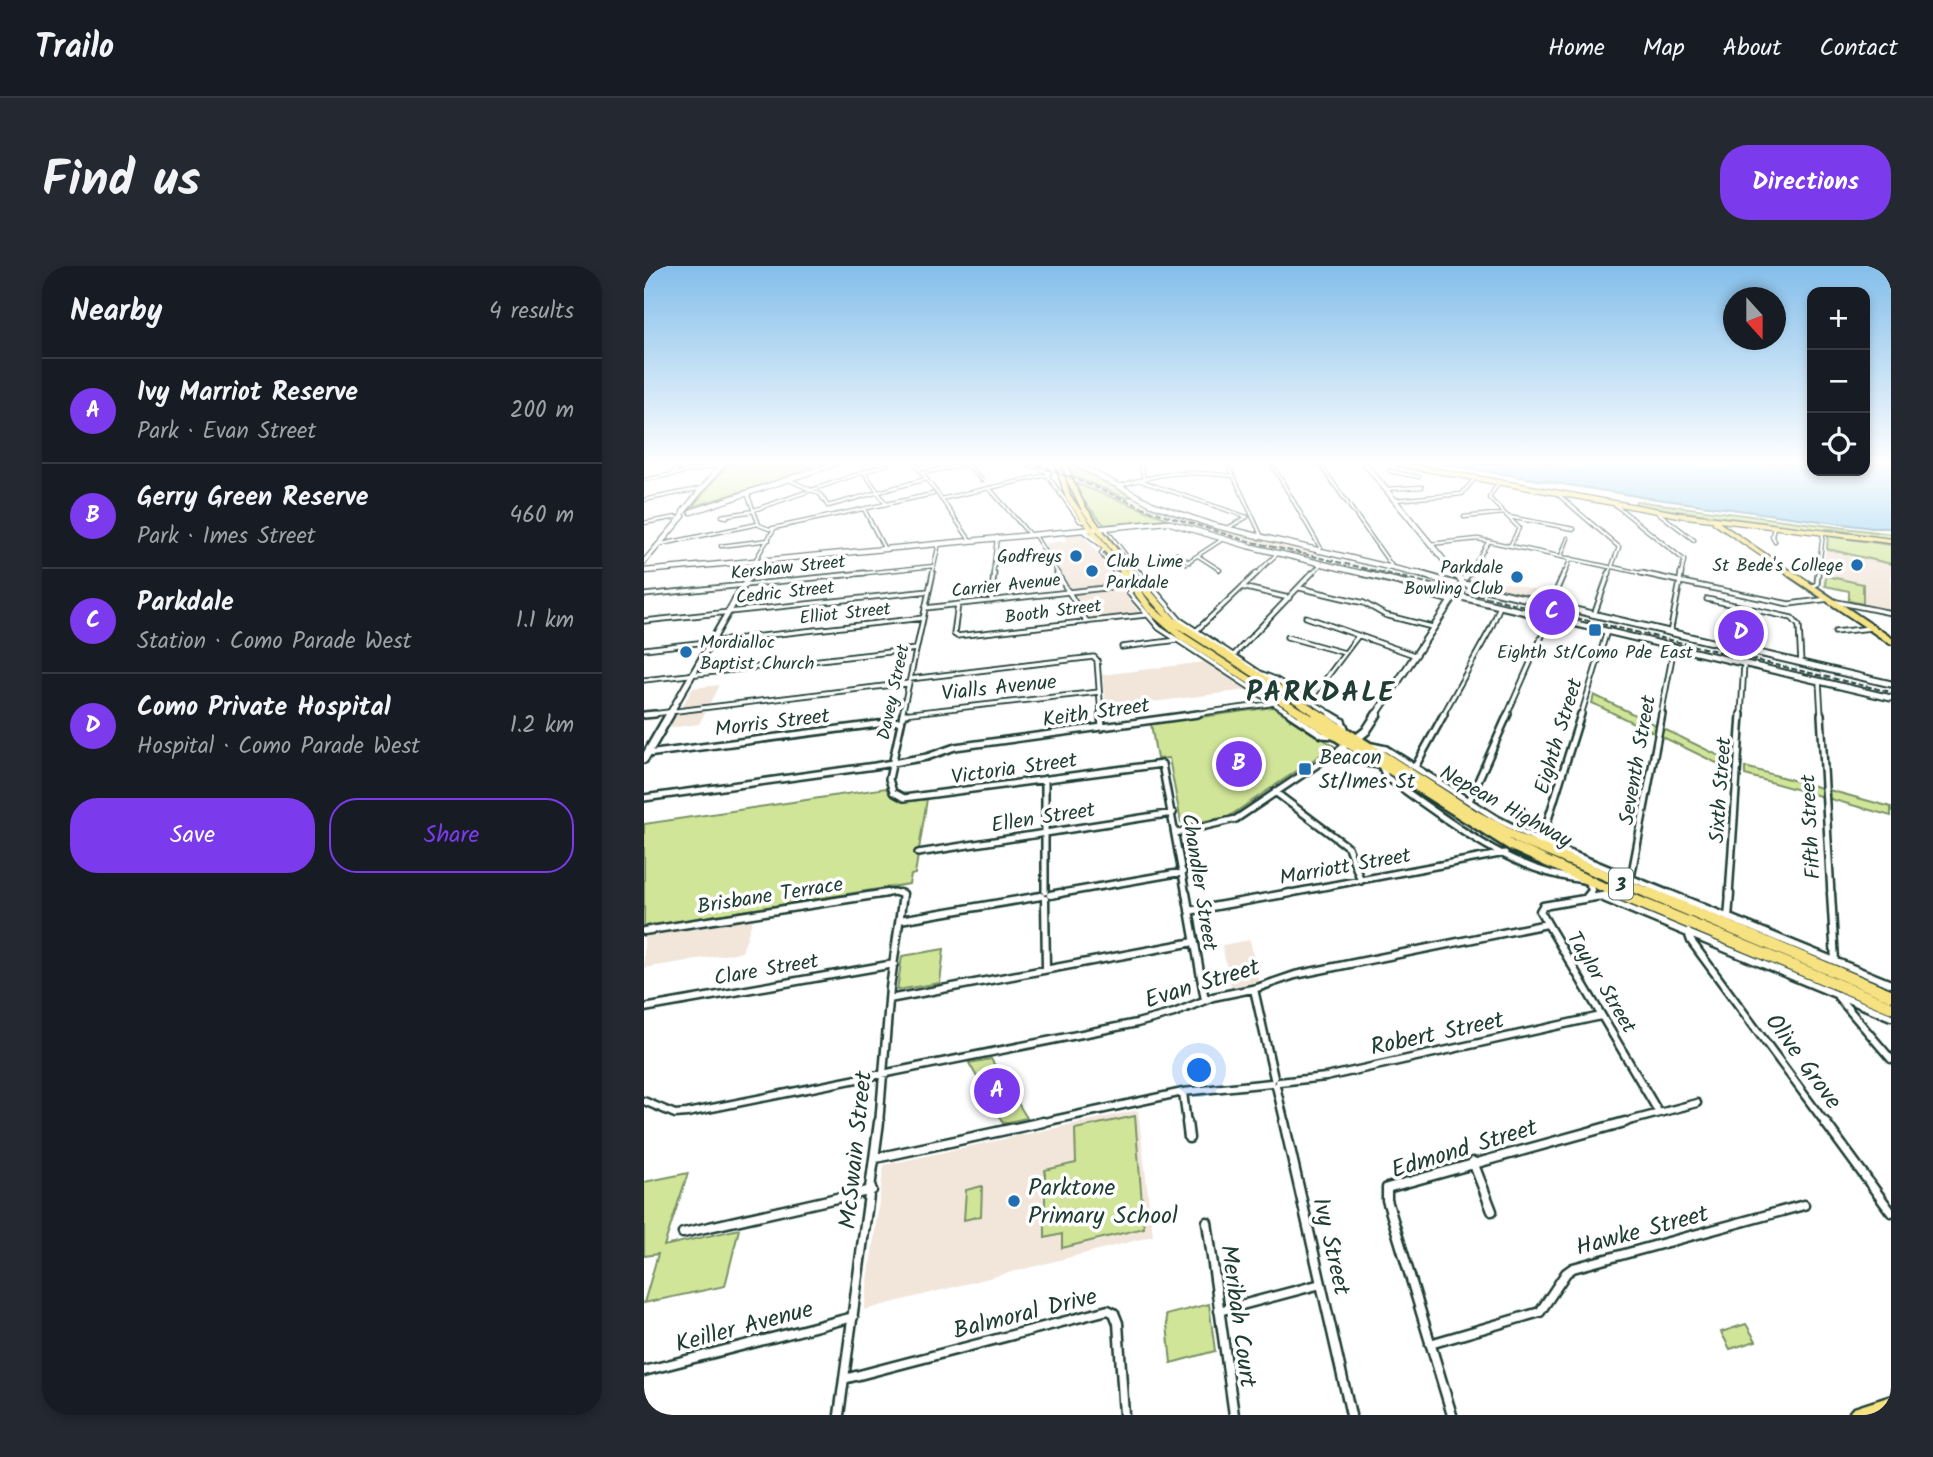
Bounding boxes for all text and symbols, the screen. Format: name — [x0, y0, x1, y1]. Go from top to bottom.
text: Trailo — [35, 22, 114, 75]
text: Home — [1548, 29, 1605, 68]
text: Map — [1643, 29, 1685, 68]
text: About — [1723, 29, 1781, 68]
text: Contact — [1819, 29, 1898, 68]
text: Find us — [42, 143, 200, 221]
button: Directions — [1720, 145, 1891, 220]
north arrow — [1723, 287, 1786, 350]
map controls — [1807, 287, 1870, 476]
button: + — [1807, 287, 1870, 350]
text: Nearby — [70, 288, 162, 336]
text: 4 results — [489, 294, 574, 330]
button: − — [1807, 350, 1870, 413]
text: Ivy Marriot Reserve — [137, 372, 358, 414]
text: A — [86, 393, 100, 429]
text: 200 m — [510, 393, 574, 429]
button: locate — [1807, 413, 1870, 476]
text: Park · Evan Street — [137, 414, 316, 450]
text: Gerry Green Reserve — [137, 477, 369, 519]
text: B — [86, 498, 100, 534]
text: 460 m — [510, 498, 574, 534]
text: Park · Imes Street — [137, 519, 316, 555]
place label: Godfreys — [997, 543, 1062, 572]
street label: Kershaw Street — [729, 548, 848, 589]
marker: Godfreys — [1068, 548, 1084, 564]
place label: Club Lime Parkdale — [1106, 548, 1183, 598]
place label: St Bede's College — [1713, 552, 1843, 581]
place label: Parkdale Bowling Club — [1404, 554, 1504, 604]
marker: St Bede's College — [1849, 557, 1865, 573]
marker: Club Lime Parkdale — [1084, 563, 1100, 579]
street label: Carrier Avenue — [950, 566, 1062, 607]
marker: Parkdale Bowling Club — [1509, 569, 1525, 585]
street label: Cedric Street — [734, 574, 837, 613]
text: Parkdale — [137, 582, 234, 624]
pin: C — [1529, 586, 1575, 638]
street label: Booth Street — [1003, 592, 1104, 633]
street label: Elliot Street — [798, 595, 893, 634]
text: C — [86, 603, 100, 639]
text: 1.1 km — [516, 603, 574, 639]
pin: D — [1718, 607, 1764, 659]
marker: Eighth St/Como Pde East — [1587, 622, 1603, 638]
text: Station · Como Parade West — [137, 624, 412, 660]
place label: Mordialloc Baptist Church — [700, 629, 814, 679]
place label: Eighth St/Como Pde East — [1497, 639, 1694, 668]
street label: Davey Street — [870, 641, 919, 743]
marker: Mordialloc Baptist Church — [678, 644, 694, 660]
street label: Vialls Avenue — [940, 666, 1059, 711]
district label: PARKDALE — [1246, 671, 1396, 716]
street label: Eighth Street — [1526, 674, 1593, 798]
text: Como Private Hospital — [137, 687, 391, 729]
street label: Keith Street — [1040, 690, 1153, 737]
street label: Seventh Street — [1611, 692, 1666, 828]
street label: Morris Street — [713, 700, 832, 747]
text: D — [85, 708, 101, 744]
text: 1.2 km — [510, 708, 574, 744]
text: Hospital · Como Parade West — [137, 729, 420, 765]
street label: Sixth Street — [1701, 735, 1742, 844]
pin: B — [1216, 738, 1262, 790]
place label: Beacon St/Imes St — [1319, 742, 1416, 799]
street label: Victoria Street — [949, 744, 1080, 795]
street label: Nepean Highway — [1433, 757, 1578, 857]
marker: Beacon St/Imes St — [1297, 761, 1313, 777]
street label: Fifth Street — [1792, 773, 1831, 880]
street label: Ellen Street — [989, 794, 1098, 843]
button: Save — [70, 798, 315, 873]
button: Share — [329, 798, 574, 873]
street label: Chandler Street — [1171, 811, 1226, 954]
street label: Marriott Street — [1277, 840, 1414, 895]
street label: Brisbane Terrace — [695, 869, 846, 924]
road number: 3 — [1609, 869, 1633, 900]
street label: Taylor Street — [1557, 925, 1645, 1041]
street label: Clare Street — [711, 945, 822, 996]
street label: Evan Street — [1140, 948, 1266, 1020]
street label: Robert Street — [1367, 1001, 1509, 1068]
street label: Olive Grove — [1754, 1005, 1851, 1119]
your location — [1182, 1053, 1216, 1087]
pin: A — [974, 1065, 1020, 1117]
street label: McSwain Street — [829, 1068, 884, 1231]
street label: Edmond Street — [1386, 1108, 1543, 1190]
place label: Parktone Primary School — [1028, 1169, 1178, 1236]
marker: Parktone Primary School — [1006, 1193, 1022, 1209]
street label: Ivy Street — [1300, 1194, 1361, 1300]
street label: Hawke Street — [1572, 1195, 1714, 1268]
street label: Meribah Court — [1208, 1242, 1267, 1391]
street label: Balmoral Drive — [949, 1278, 1102, 1351]
street label: Keiller Avenue — [671, 1290, 818, 1365]

